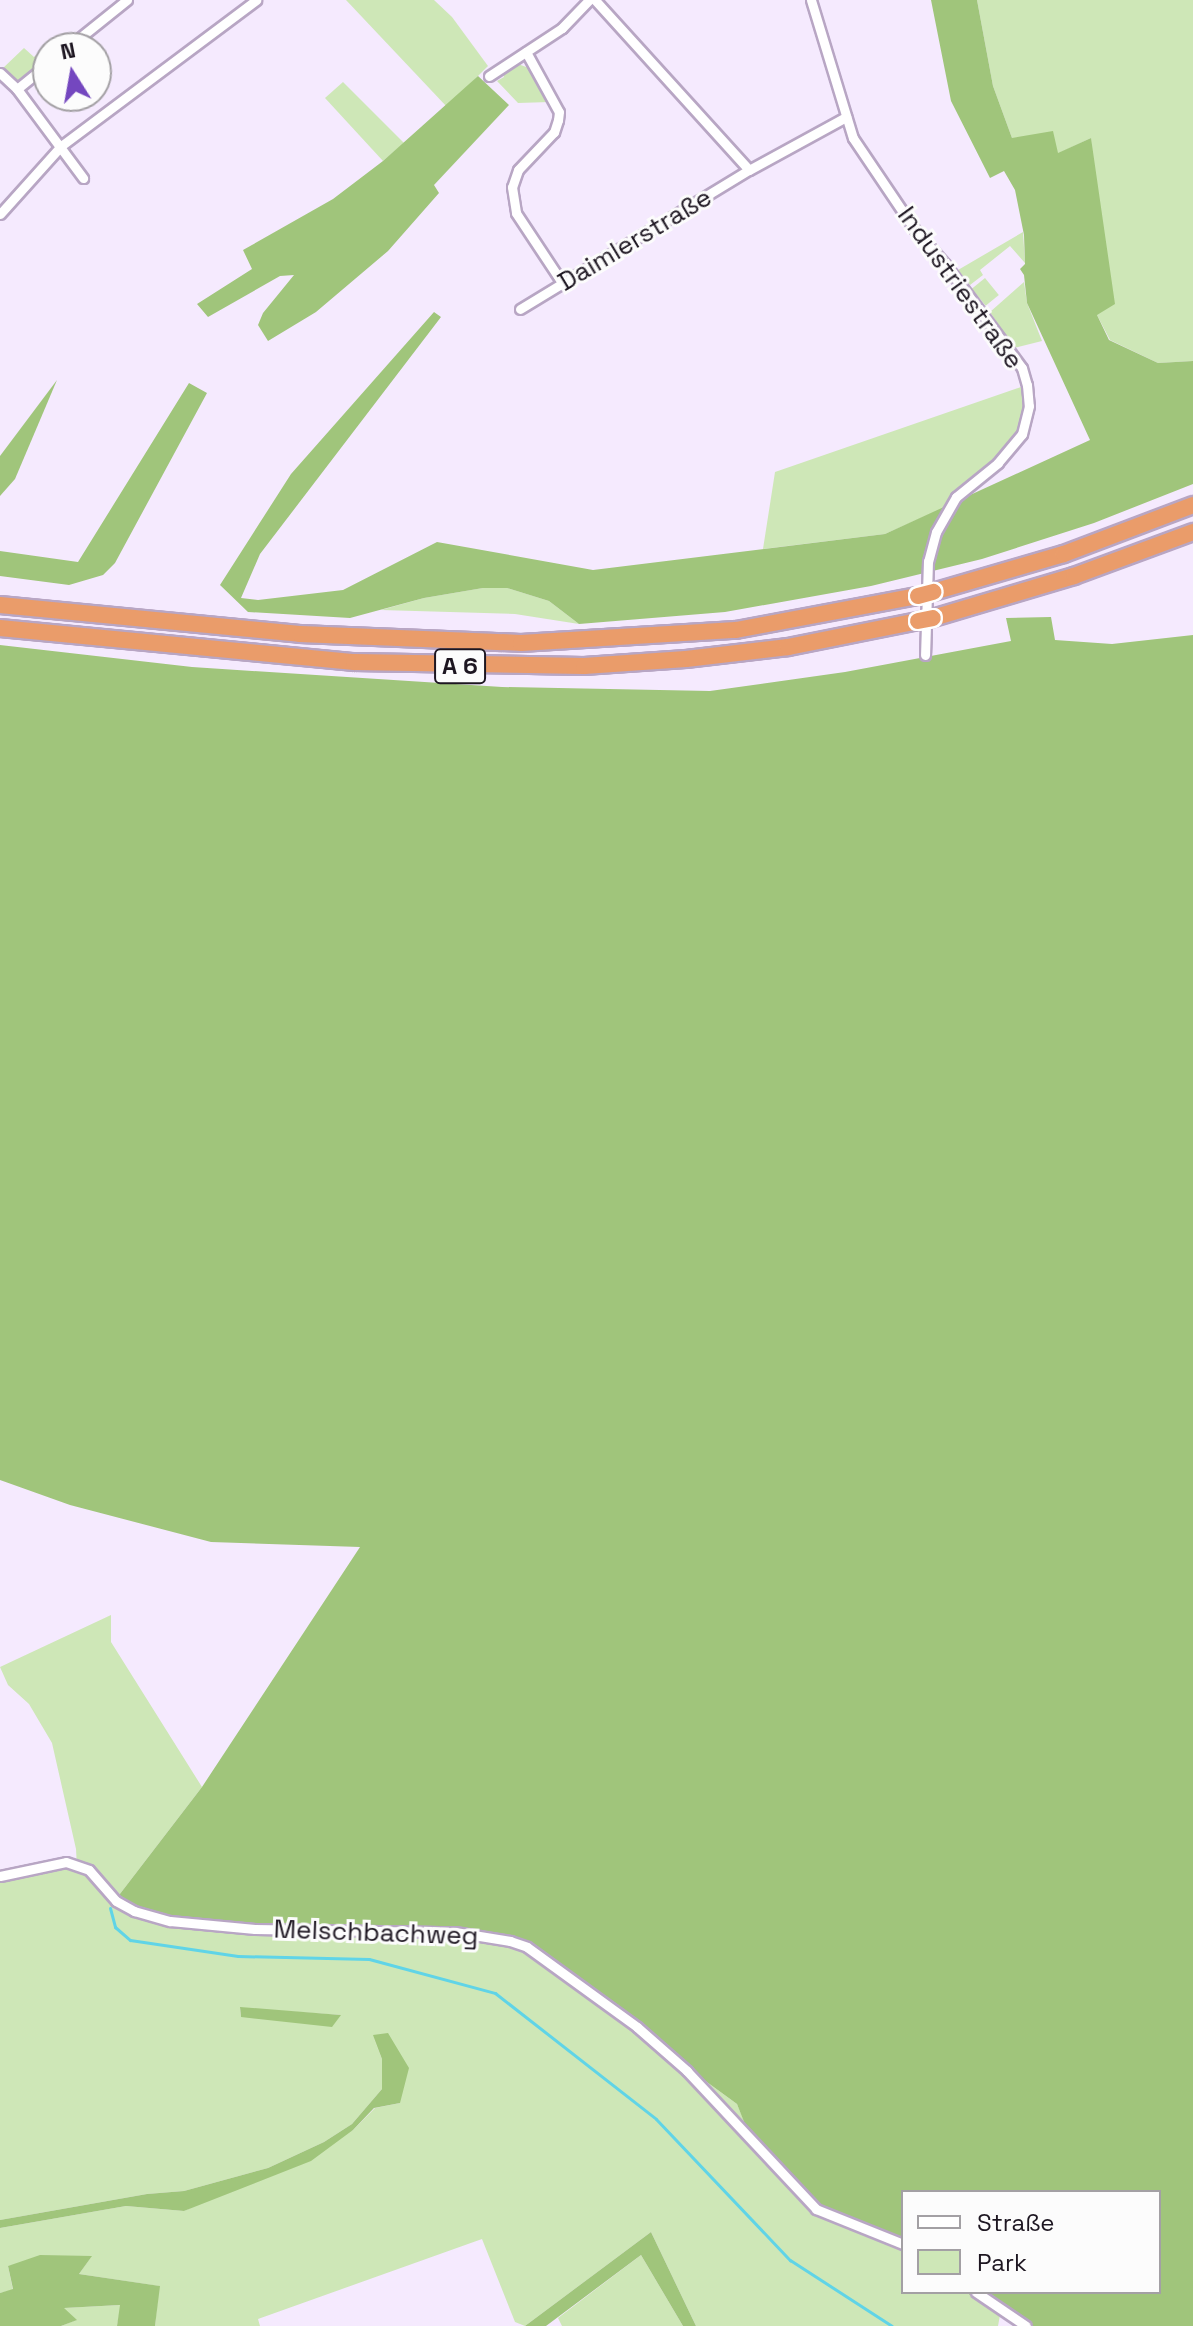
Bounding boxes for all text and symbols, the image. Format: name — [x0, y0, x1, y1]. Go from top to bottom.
north arrow — [32, 32, 112, 112]
text: N — [58, 35, 78, 66]
street label: Daimlerstraße — [553, 182, 717, 298]
street label: Industriestraße — [891, 201, 1029, 375]
road number: A 6 — [432, 646, 488, 686]
street label: Melschbachweg — [273, 1914, 479, 1952]
legend — [901, 2190, 1161, 2294]
text: Straße — [977, 2207, 1054, 2238]
text: Park — [977, 2247, 1027, 2278]

